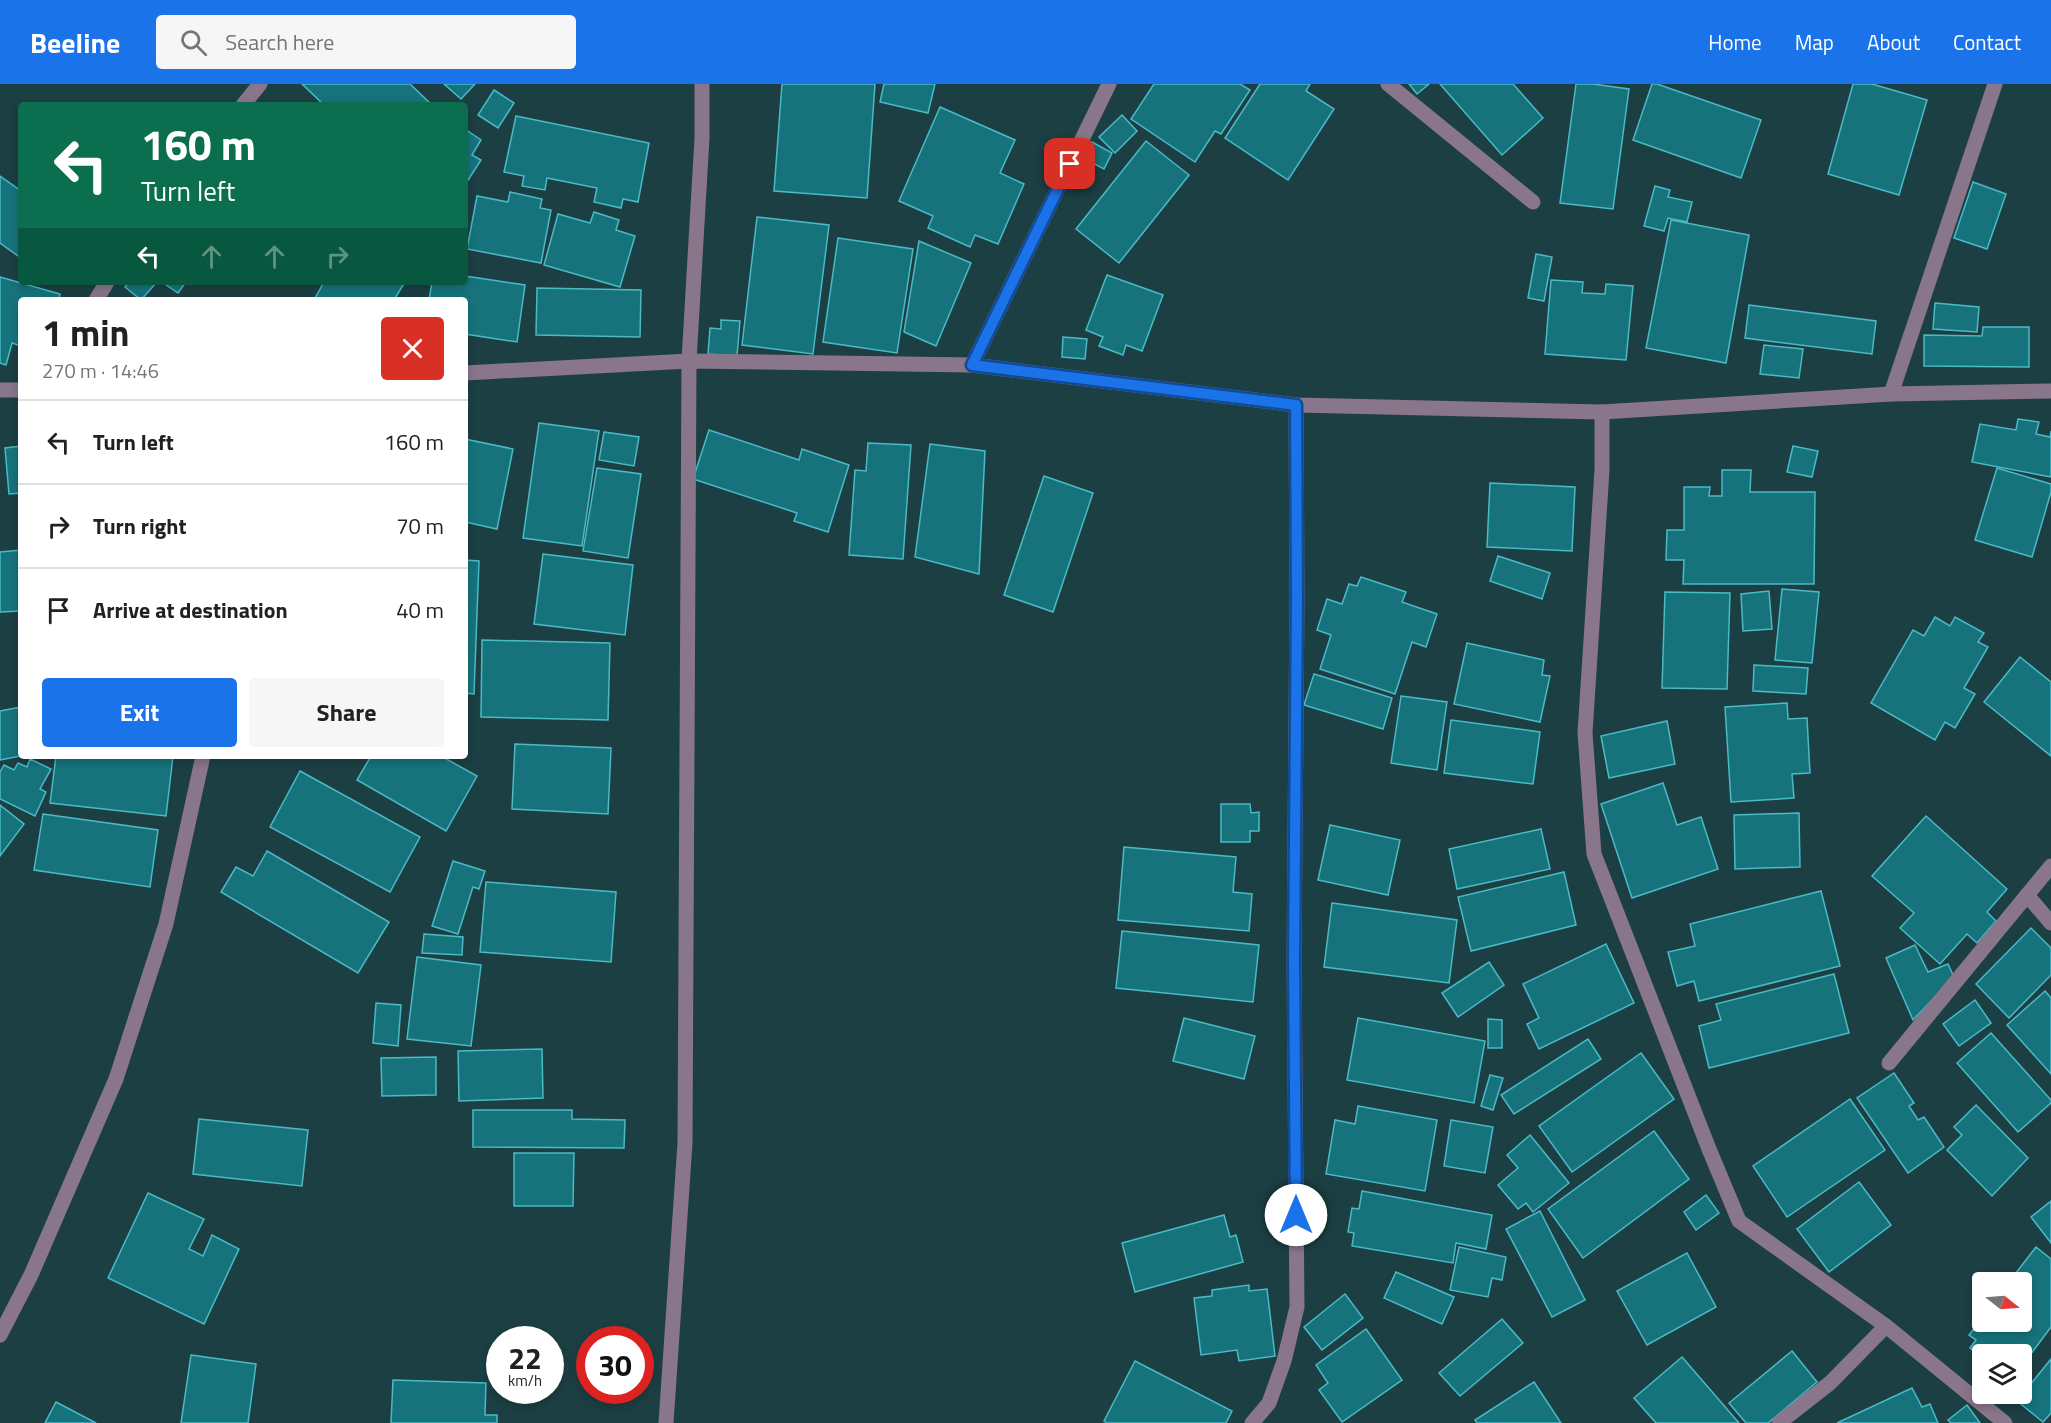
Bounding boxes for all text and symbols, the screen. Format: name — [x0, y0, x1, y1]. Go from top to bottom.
search box — [156, 15, 576, 69]
text: Beeline — [30, 21, 120, 64]
text: Search here — [225, 25, 334, 59]
icon: search — [177, 26, 210, 59]
text: Home — [1708, 26, 1762, 58]
text: Map — [1795, 26, 1834, 58]
text: About — [1867, 26, 1920, 58]
text: Contact — [1953, 26, 2021, 58]
text: 160 m — [141, 112, 256, 176]
icon: left — [42, 126, 120, 204]
pin — [1044, 138, 1095, 189]
icon: arrive — [1053, 147, 1086, 180]
text: Turn left — [141, 170, 235, 211]
icon: left — [132, 240, 165, 273]
icon: ahead — [195, 240, 228, 273]
icon: ahead — [258, 240, 291, 273]
icon: right — [321, 240, 354, 273]
text: 1 min — [42, 305, 129, 360]
button: close — [381, 317, 444, 380]
text: 270 m · 14:46 — [42, 355, 159, 386]
text: Turn left — [93, 425, 174, 459]
text: 160 m — [384, 425, 444, 459]
icon: left — [42, 426, 75, 459]
text: Turn right — [93, 509, 187, 543]
text: 70 m — [396, 509, 444, 543]
icon: right — [42, 510, 75, 543]
text: Arrive at destination — [93, 593, 288, 627]
text: 40 m — [396, 593, 444, 627]
icon: arrive — [42, 594, 75, 627]
button: Exit — [42, 678, 237, 747]
button: Share — [249, 678, 444, 747]
position arrow — [1264, 1183, 1328, 1247]
north arrow — [1972, 1272, 2032, 1332]
map controls — [1972, 1272, 2032, 1404]
speed limit sign: 30 — [576, 1326, 654, 1404]
text: 22 — [508, 1335, 542, 1381]
button: layers — [1972, 1344, 2032, 1404]
text: km/h — [508, 1369, 542, 1392]

